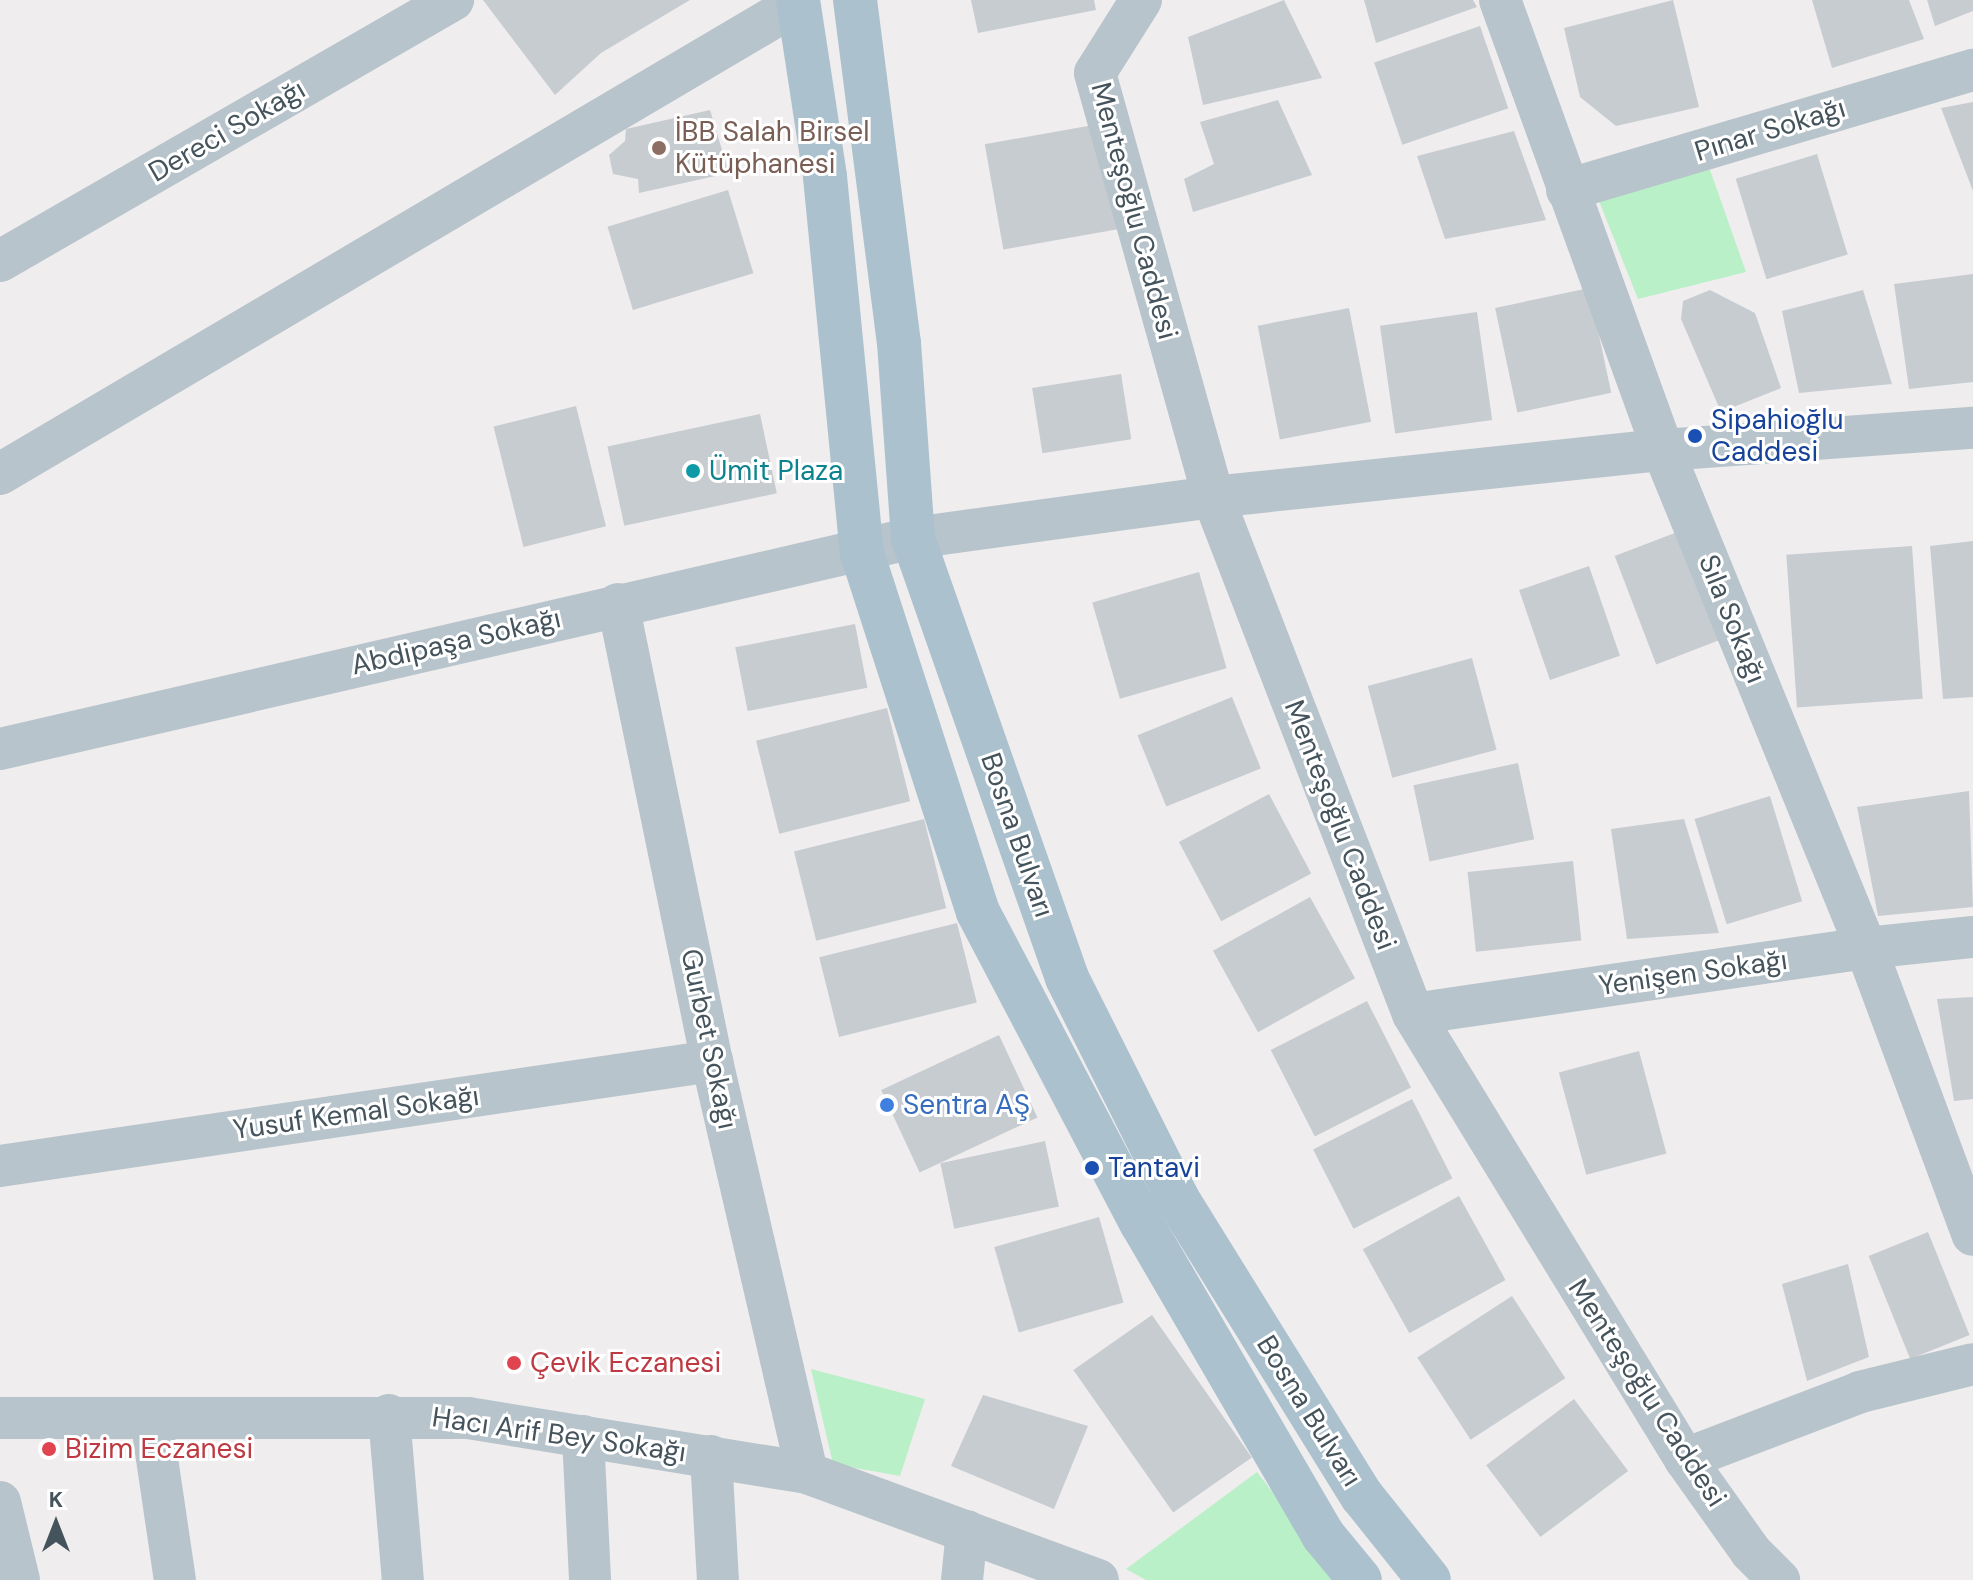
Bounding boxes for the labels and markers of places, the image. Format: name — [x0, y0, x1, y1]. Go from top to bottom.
place label: İBB Salah Birsel Kütüphanesi — [675, 115, 869, 181]
marker: İBB Salah Birsel Kütüphanesi — [650, 139, 668, 157]
place label: Sipahioğlu Caddesi — [1711, 403, 1843, 469]
marker: Sipahioğlu Caddesi — [1686, 427, 1704, 445]
place label: Ümit Plaza — [709, 454, 843, 488]
marker: Ümit Plaza — [684, 462, 702, 480]
place label: Sentra AŞ — [903, 1088, 1030, 1122]
marker: Sentra AŞ — [878, 1096, 896, 1114]
place label: Tantavi — [1108, 1151, 1200, 1185]
marker: Tantavi — [1083, 1159, 1101, 1177]
place label: Çevik Eczanesi — [530, 1346, 721, 1380]
marker: Çevik Eczanesi — [505, 1354, 523, 1372]
place label: Bizim Eczanesi — [65, 1432, 253, 1466]
marker: Bizim Eczanesi — [40, 1440, 58, 1458]

